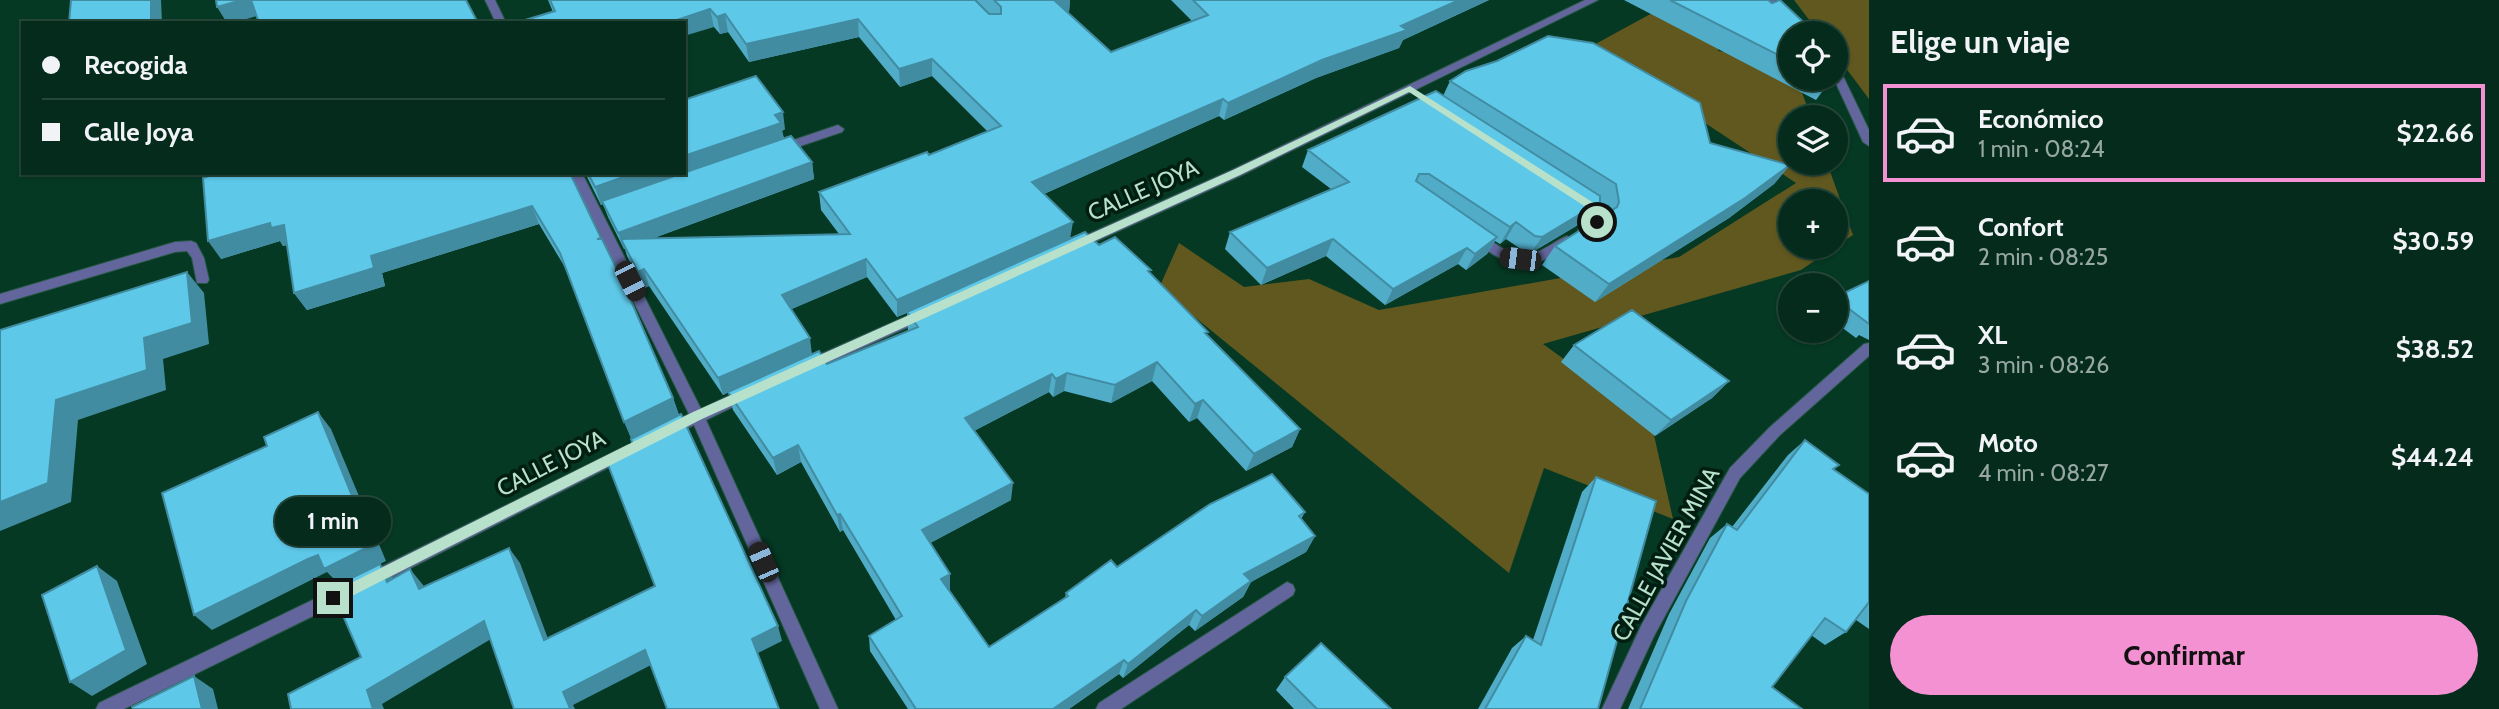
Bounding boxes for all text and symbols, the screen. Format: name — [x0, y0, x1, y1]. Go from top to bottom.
map controls — [1778, 21, 1848, 343]
button: locate — [1778, 21, 1848, 91]
text: Elige un viaje — [1890, 22, 2070, 61]
text: Recogida — [84, 49, 187, 81]
icon: car — [1894, 102, 1957, 165]
text: Económico — [1978, 103, 2104, 135]
button: layers — [1778, 105, 1848, 175]
text: Calle Joya — [84, 116, 194, 148]
text: $22.66 — [2396, 117, 2474, 149]
text: 1 min · 08:24 — [1978, 135, 2105, 163]
street label: CALLE JOYA — [1083, 153, 1203, 227]
button: + — [1778, 189, 1848, 259]
route start — [1581, 206, 1613, 238]
icon: car — [1894, 210, 1957, 273]
text: Confort — [1978, 211, 2064, 243]
text: $30.59 — [2392, 225, 2474, 257]
text: 2 min · 08:25 — [1978, 243, 2108, 271]
car — [1498, 246, 1543, 272]
car — [612, 258, 649, 304]
button: − — [1778, 273, 1848, 343]
icon: car — [1894, 318, 1957, 381]
text: XL — [1978, 319, 2007, 351]
text: $38.52 — [2396, 333, 2474, 365]
text: 3 min · 08:26 — [1978, 351, 2109, 379]
street label: CALLE JOYA — [492, 424, 610, 502]
icon: car — [1894, 426, 1957, 489]
text: Moto — [1978, 427, 2038, 459]
text: $44.24 — [2391, 441, 2474, 473]
text: 4 min · 08:27 — [1978, 459, 2109, 487]
street label: CALLE JAVIER MINA — [1607, 462, 1725, 646]
callout: 1 min — [275, 496, 391, 546]
text: 1 min — [307, 507, 359, 535]
car — [745, 539, 782, 585]
route end — [317, 582, 349, 614]
button: Confirmar — [1890, 615, 2478, 695]

